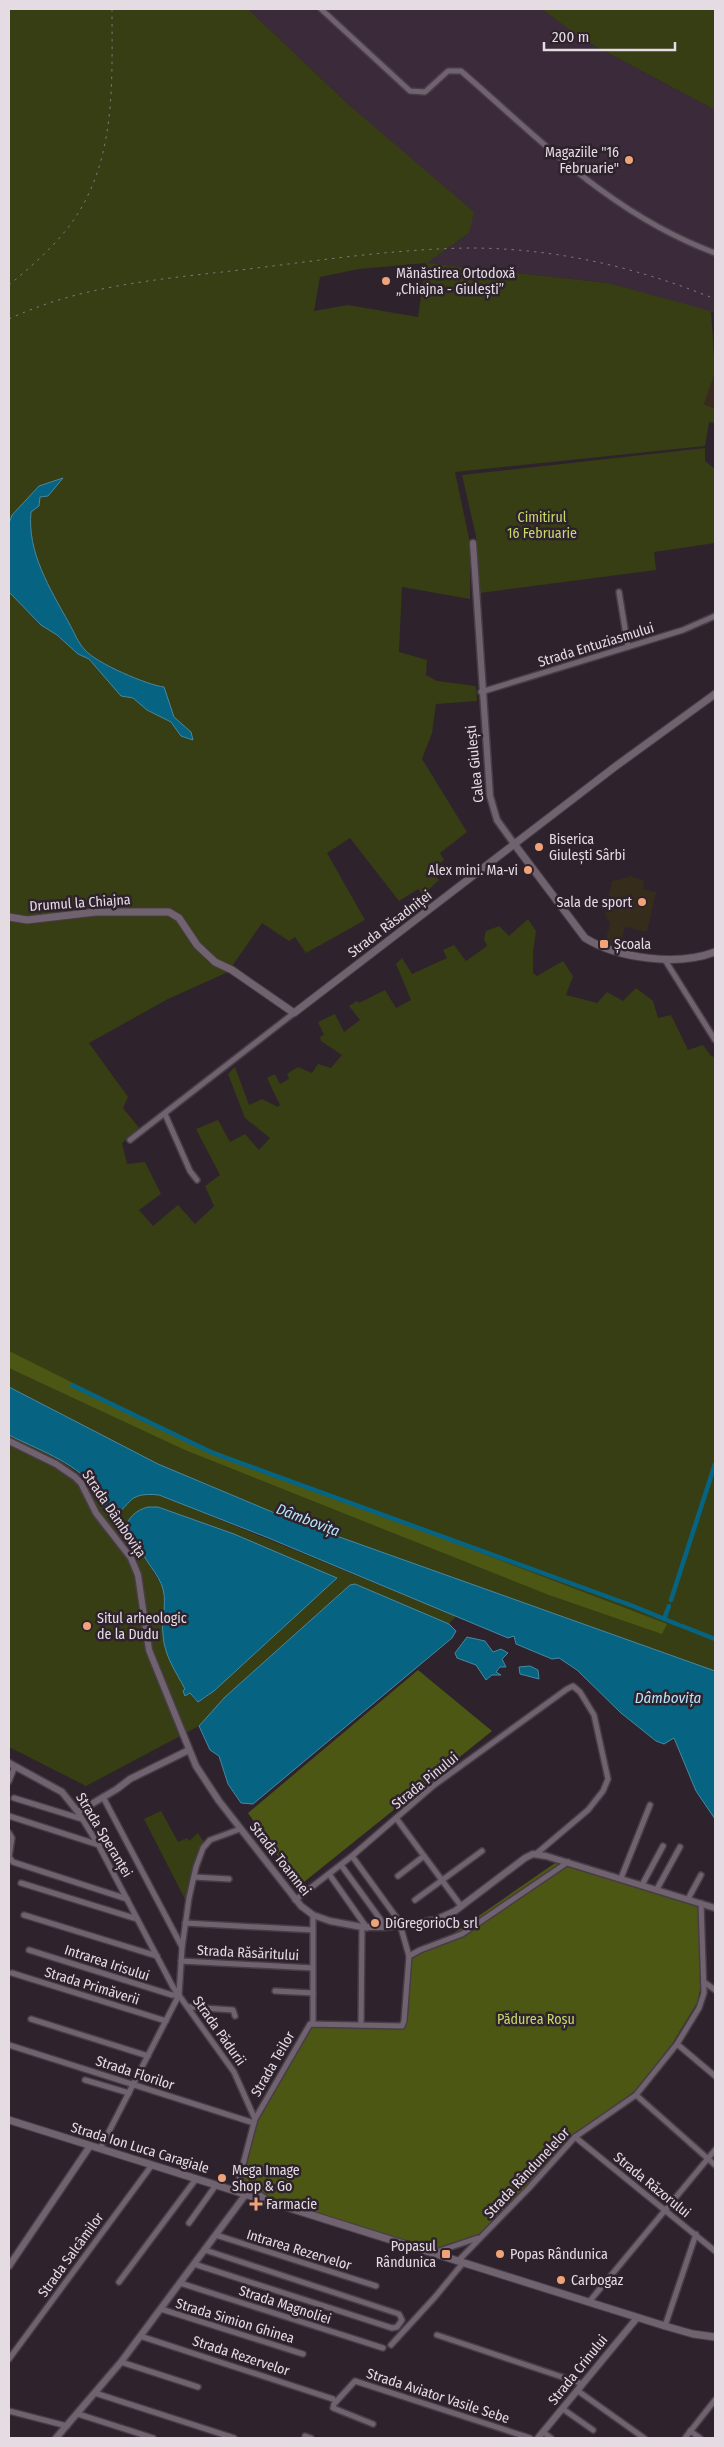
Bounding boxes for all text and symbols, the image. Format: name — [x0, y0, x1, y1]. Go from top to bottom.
scale bar — [544, 20, 675, 52]
text: 200 m — [552, 28, 589, 46]
place label: Magaziile "16 Februarie" — [545, 144, 619, 177]
marker: Magaziile "16 Februarie" — [623, 154, 635, 166]
place label: Mănăstirea Ortodoxă „Chiajna - Giulești” — [396, 265, 516, 299]
marker: Mănăstirea Ortodoxă „Chiajna - Giulești” — [380, 275, 392, 287]
park label: Cimitirul 16 Februarie — [507, 509, 577, 542]
street label: Strada Entuziasmului — [536, 619, 656, 671]
street label: Calea Giulești — [462, 724, 489, 804]
place label: Biserica Giulești Sârbi — [549, 831, 625, 865]
marker: Biserica Giulești Sârbi — [533, 841, 545, 853]
place label: Alex mini. Ma-vi — [428, 862, 518, 879]
marker: Alex mini. Ma-vi — [522, 864, 534, 876]
street label: Strada Răsadniței — [345, 887, 436, 962]
street label: Drumul la Chiajna — [29, 891, 131, 915]
place label: Sala de sport — [557, 894, 632, 911]
marker: Sala de sport — [636, 896, 648, 908]
place label: Școala — [614, 936, 651, 954]
marker: Școala — [598, 938, 610, 950]
street label: Strada Dâmbovița — [78, 1467, 150, 1562]
water label: Dâmbovița — [274, 1500, 342, 1540]
place label: Situl arheologic de la Dudu — [97, 1610, 187, 1643]
marker: Situl arheologic de la Dudu — [81, 1620, 93, 1632]
water label: Dâmbovița — [635, 1689, 701, 1707]
street label: Strada Pinului — [388, 1749, 462, 1813]
street label: Strada Speranței — [71, 1790, 136, 1881]
street label: Strada Toamnei — [246, 1819, 314, 1899]
place label: DiGregorioCb srl — [385, 1915, 478, 1932]
marker: DiGregorioCb srl — [369, 1917, 381, 1929]
street label: Intrarea Irisului — [62, 1941, 152, 1985]
street label: Strada Răsăritului — [196, 1942, 300, 1964]
street label: Strada Primăverii — [42, 1963, 142, 2009]
street label: Strada Pădurii — [189, 1993, 249, 2069]
park label: Pădurea Roșu — [497, 2011, 575, 2029]
street label: Strada Teilor — [248, 2028, 299, 2100]
street label: Strada Florilor — [93, 2052, 177, 2094]
street label: Strada Ion Luca Caragiale — [69, 2119, 211, 2177]
street label: Strada Rândunelelor — [481, 2124, 573, 2222]
street label: Strada Răzorului — [610, 2149, 694, 2221]
place label: Mega Image Shop & Go — [232, 2162, 300, 2195]
marker: Mega Image Shop & Go — [216, 2172, 228, 2184]
place label: Farmacie — [266, 2196, 317, 2213]
marker: Farmacie — [250, 2198, 262, 2210]
street label: Strada Salcâmilor — [35, 2209, 108, 2301]
street label: Intrarea Rezervelor — [244, 2226, 354, 2274]
place label: Popasul Rândunica — [376, 2238, 436, 2271]
place label: Popas Rândunica — [510, 2246, 608, 2263]
marker: Popasul Rândunica — [440, 2248, 452, 2260]
marker: Popas Rândunica — [494, 2248, 506, 2260]
place label: Carbogaz — [571, 2272, 624, 2289]
marker: Carbogaz — [555, 2274, 567, 2286]
street label: Strada Magnoliei — [237, 2282, 333, 2328]
street label: Strada Simion Ghinea — [174, 2295, 297, 2347]
street label: Strada Rezervelor — [190, 2332, 292, 2380]
street label: Strada Crinului — [545, 2332, 611, 2408]
street label: Strada Aviator Vasile Sebe — [364, 2365, 512, 2427]

